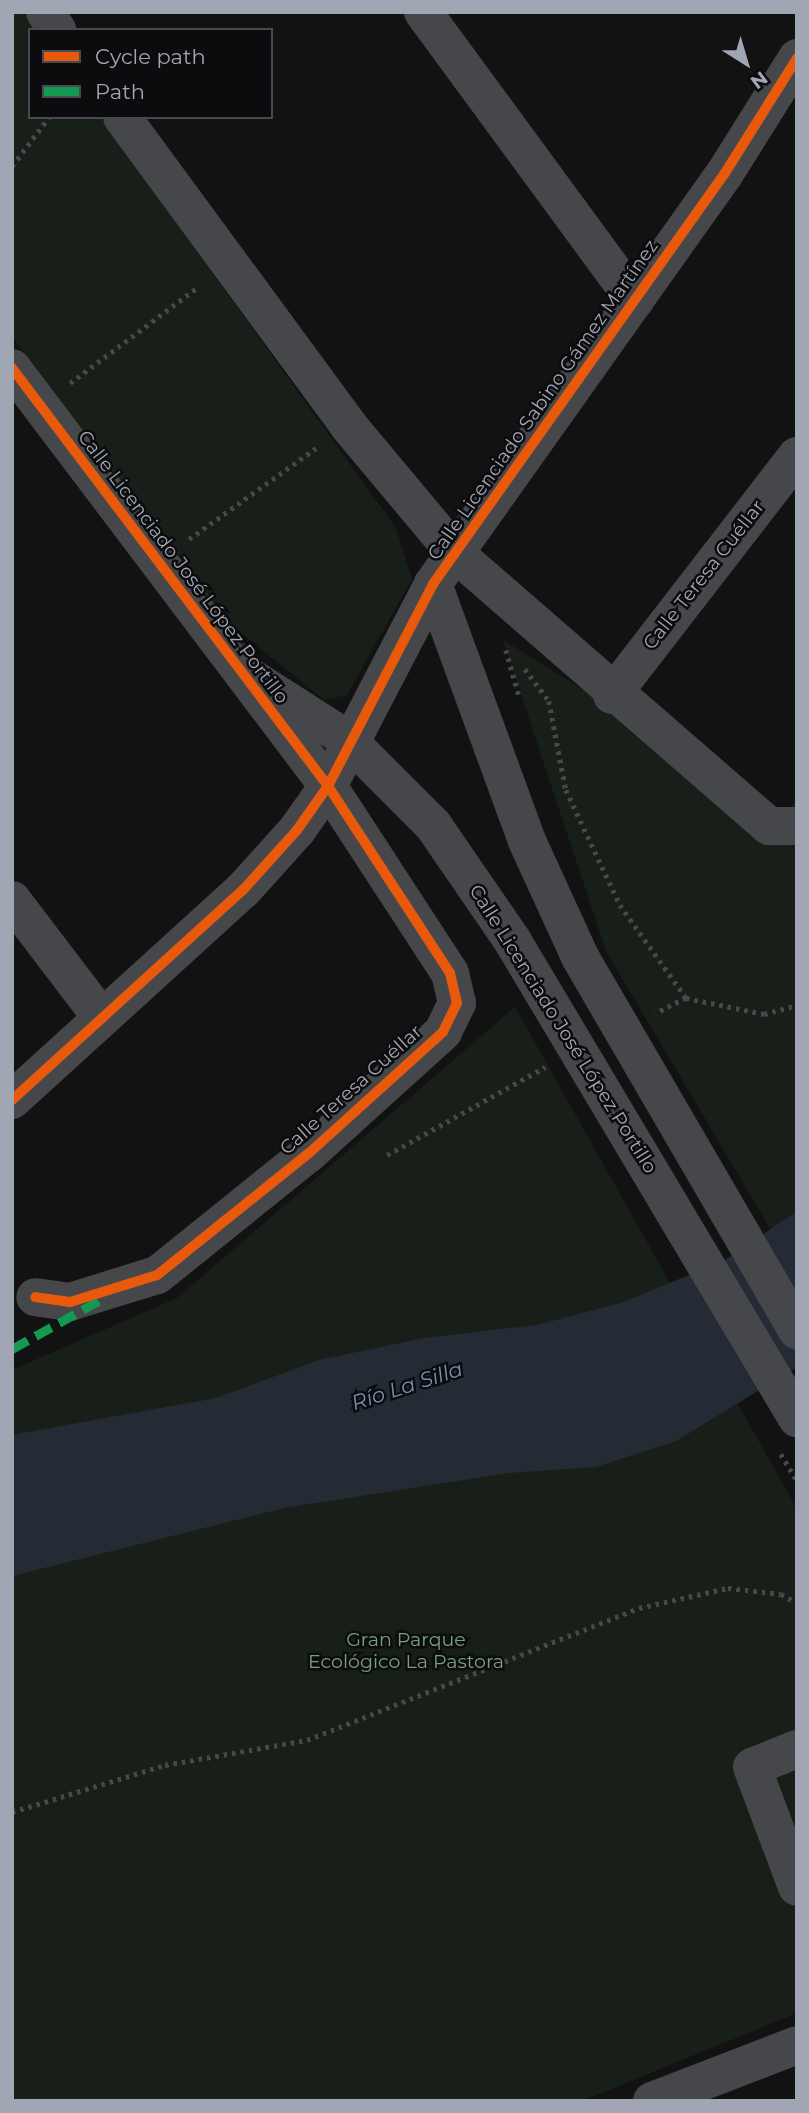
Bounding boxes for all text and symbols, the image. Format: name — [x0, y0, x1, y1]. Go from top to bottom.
legend — [28, 28, 273, 119]
north arrow — [711, 28, 781, 98]
text: Cycle path — [95, 44, 206, 69]
text: N — [746, 66, 772, 94]
text: Path — [95, 79, 145, 104]
street label: Calle Licenciado Sabino Gámez Martínez — [423, 235, 663, 565]
street label: Calle Licenciado José López Portillo — [73, 426, 293, 708]
street label: Calle Teresa Cuéllar — [639, 496, 769, 654]
street label: Calle Licenciado José López Portillo — [464, 880, 662, 1178]
street label: Calle Teresa Cuéllar — [275, 1020, 427, 1160]
water label: Río La Silla — [348, 1356, 466, 1416]
park label: Gran Parque Ecológico La Pastora — [308, 1629, 504, 1673]

